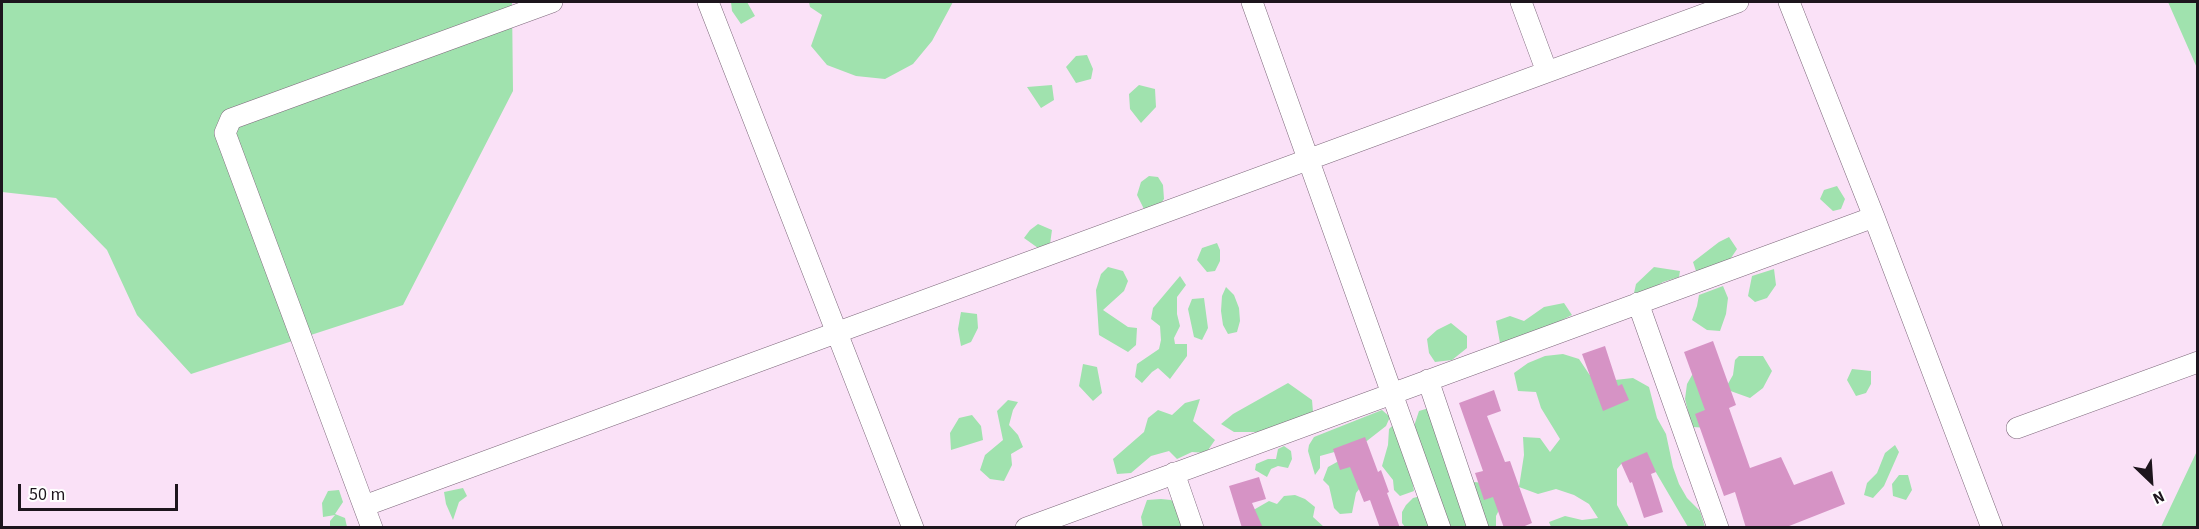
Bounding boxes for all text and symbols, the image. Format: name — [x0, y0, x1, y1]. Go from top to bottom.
north arrow — [2121, 451, 2181, 511]
scale bar — [21, 472, 182, 510]
text: 50 m — [29, 482, 65, 507]
text: N — [2149, 485, 2168, 510]

